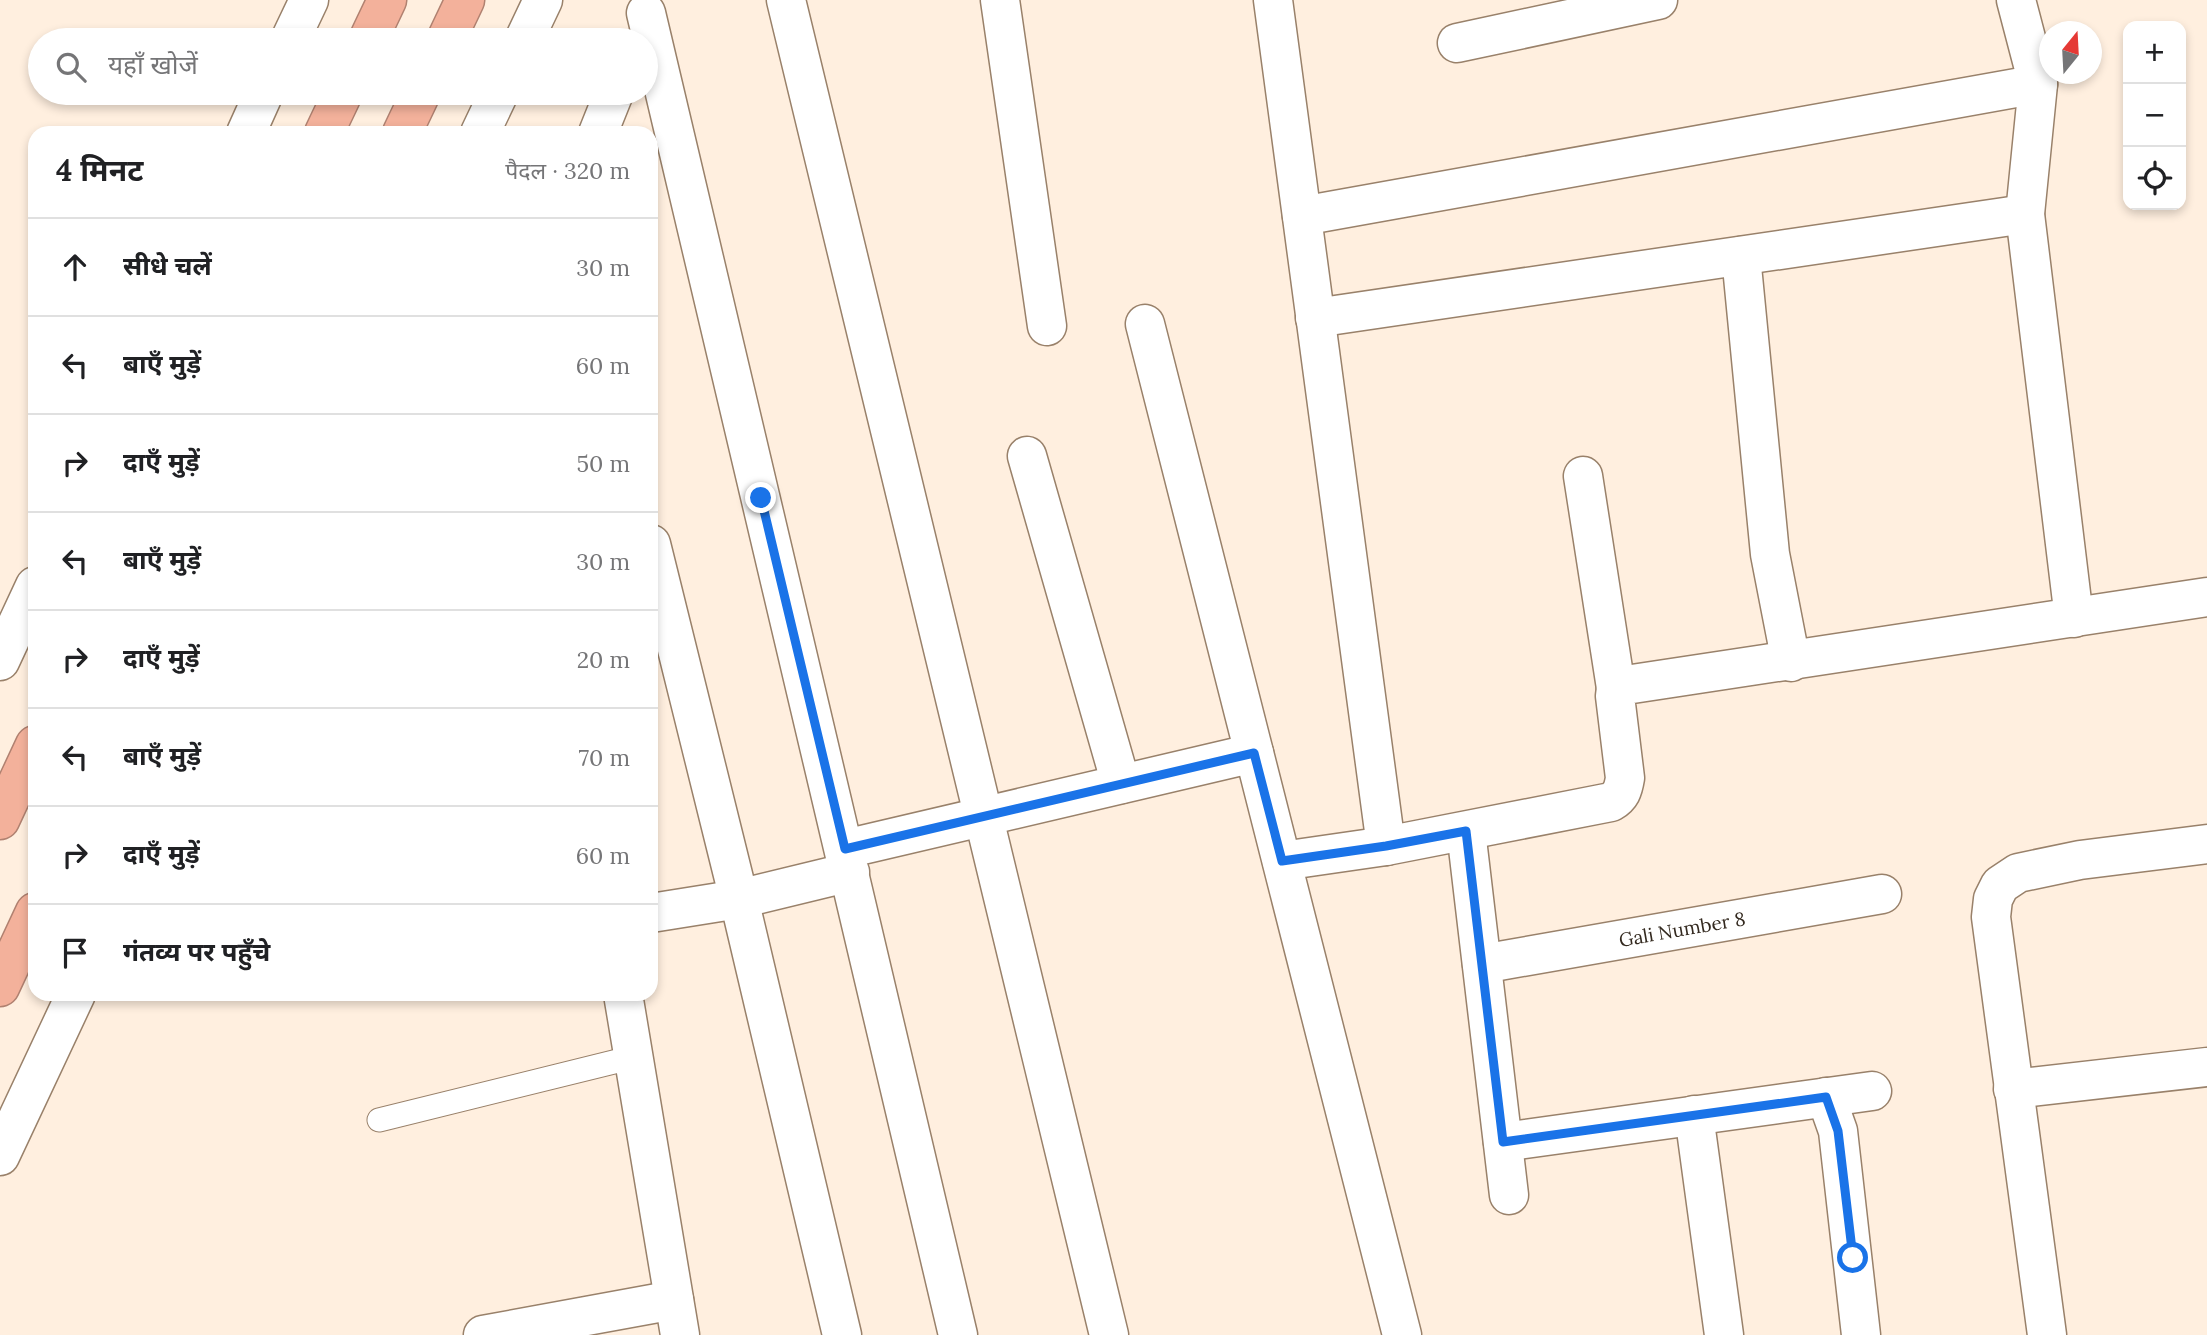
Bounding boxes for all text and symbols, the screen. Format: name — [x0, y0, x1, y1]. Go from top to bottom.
north arrow — [2039, 21, 2102, 84]
map controls — [2123, 21, 2186, 210]
button: + — [2123, 21, 2186, 84]
search box — [28, 28, 658, 105]
icon: search — [52, 48, 90, 86]
text: यहाँ खोजें — [108, 48, 198, 81]
button: − — [2123, 84, 2186, 147]
button: locate — [2123, 147, 2186, 210]
text: 4 मिनट — [56, 151, 143, 189]
text: पैदल · 320 m — [505, 156, 630, 185]
icon: ahead — [56, 248, 94, 286]
text: सीधे चलें — [123, 249, 212, 282]
text: 30 m — [576, 253, 630, 282]
icon: left — [56, 346, 94, 384]
text: बाएँ मुड़ें — [123, 347, 201, 380]
text: 60 m — [576, 351, 630, 380]
icon: right — [56, 444, 94, 482]
text: दाएँ मुड़ें — [123, 445, 200, 478]
text: 50 m — [577, 449, 630, 478]
route end — [745, 482, 776, 513]
icon: left — [56, 542, 94, 580]
text: बाएँ मुड़ें — [123, 543, 201, 576]
text: 30 m — [576, 547, 630, 576]
icon: right — [56, 640, 94, 678]
text: दाएँ मुड़ें — [123, 641, 200, 674]
text: 20 m — [577, 645, 630, 674]
icon: left — [56, 738, 94, 776]
text: बाएँ मुड़ें — [123, 739, 201, 772]
text: 70 m — [579, 743, 630, 772]
icon: right — [56, 836, 94, 874]
text: दाएँ मुड़ें — [123, 837, 200, 870]
text: 60 m — [576, 841, 630, 870]
street label: Gali Number 8 — [1617, 906, 1747, 952]
icon: arrive — [56, 934, 94, 972]
text: गंतव्य पर पहुँचे — [123, 935, 270, 968]
route start — [1837, 1242, 1868, 1273]

